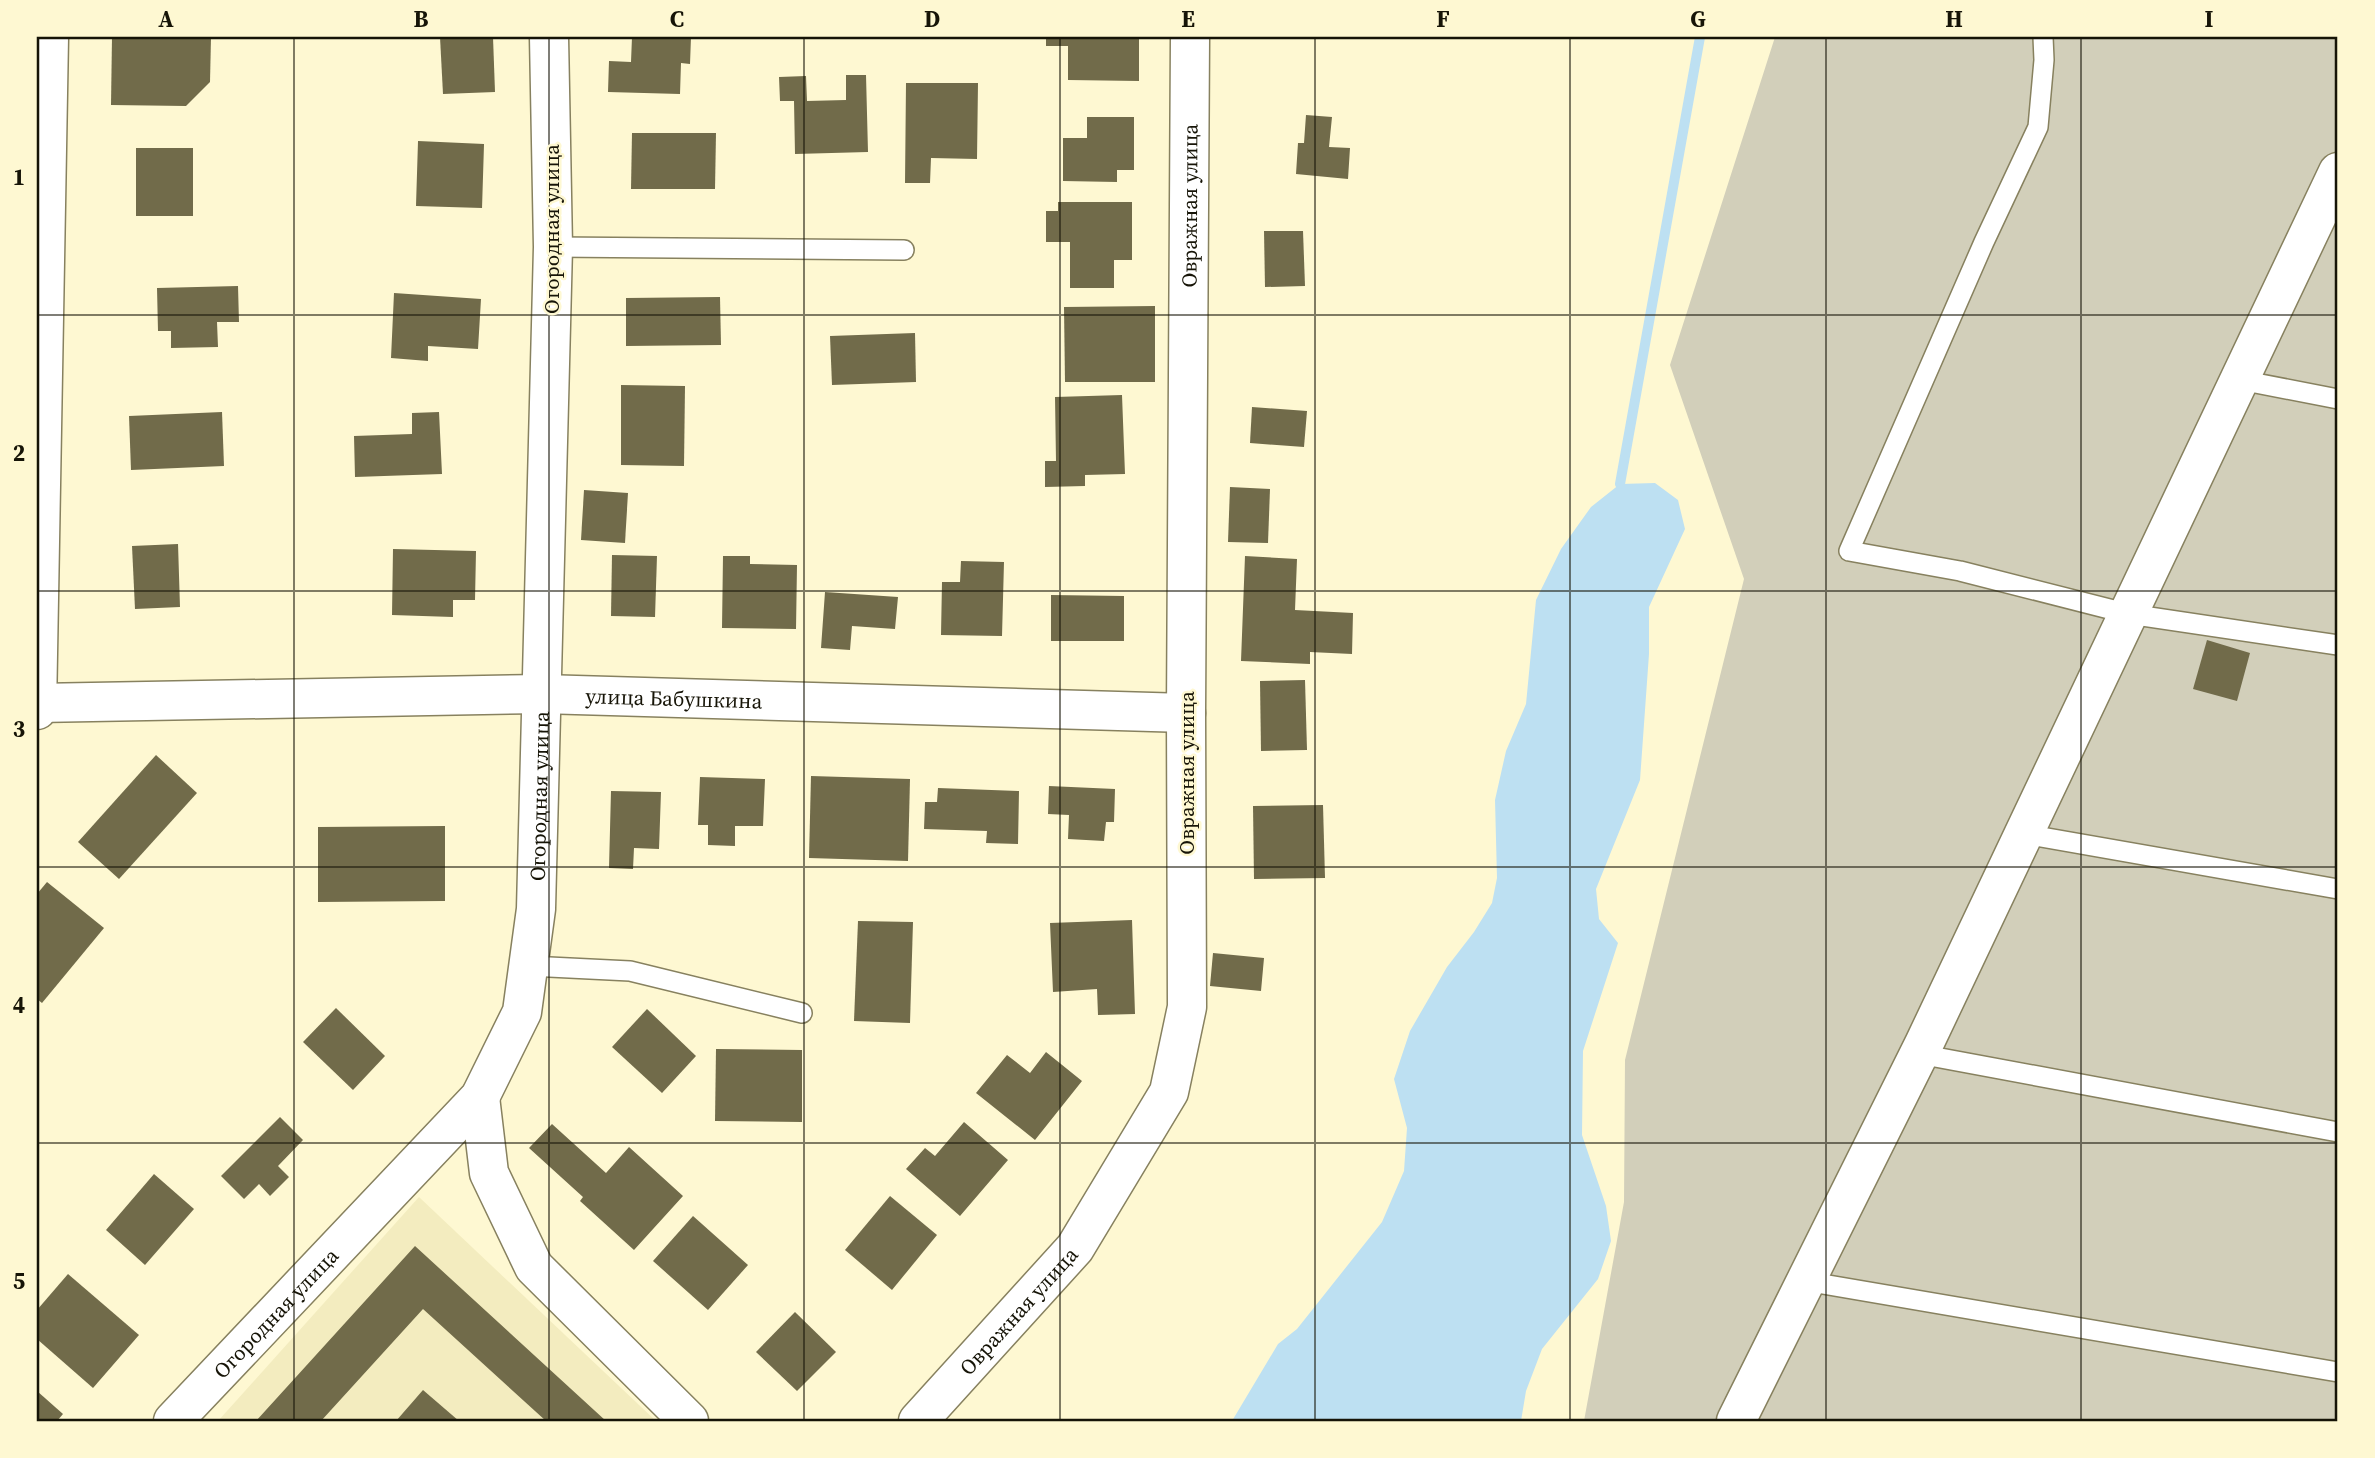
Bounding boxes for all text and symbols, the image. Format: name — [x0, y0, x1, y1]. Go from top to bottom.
text: A — [158, 3, 174, 35]
text: B — [414, 3, 429, 35]
text: C — [670, 3, 684, 35]
text: D — [924, 3, 940, 35]
text: E — [1181, 3, 1195, 35]
text: F — [1436, 3, 1450, 35]
text: G — [1690, 3, 1706, 35]
text: H — [1945, 3, 1963, 35]
text: I — [2205, 3, 2214, 35]
street label: Овражная улица — [1174, 123, 1204, 288]
street label: Огородная улица — [537, 144, 566, 314]
text: 1 — [13, 161, 25, 193]
text: 2 — [13, 437, 25, 469]
street label: улица Бабушкина — [585, 681, 763, 715]
street label: Овражная улица — [1172, 691, 1201, 855]
street label: Огородная улица — [522, 710, 556, 882]
text: 3 — [13, 713, 25, 745]
text: 4 — [13, 989, 25, 1021]
street label: Овражная улица — [952, 1240, 1084, 1381]
street label: Огородная улица — [206, 1241, 345, 1385]
text: 5 — [13, 1265, 25, 1297]

